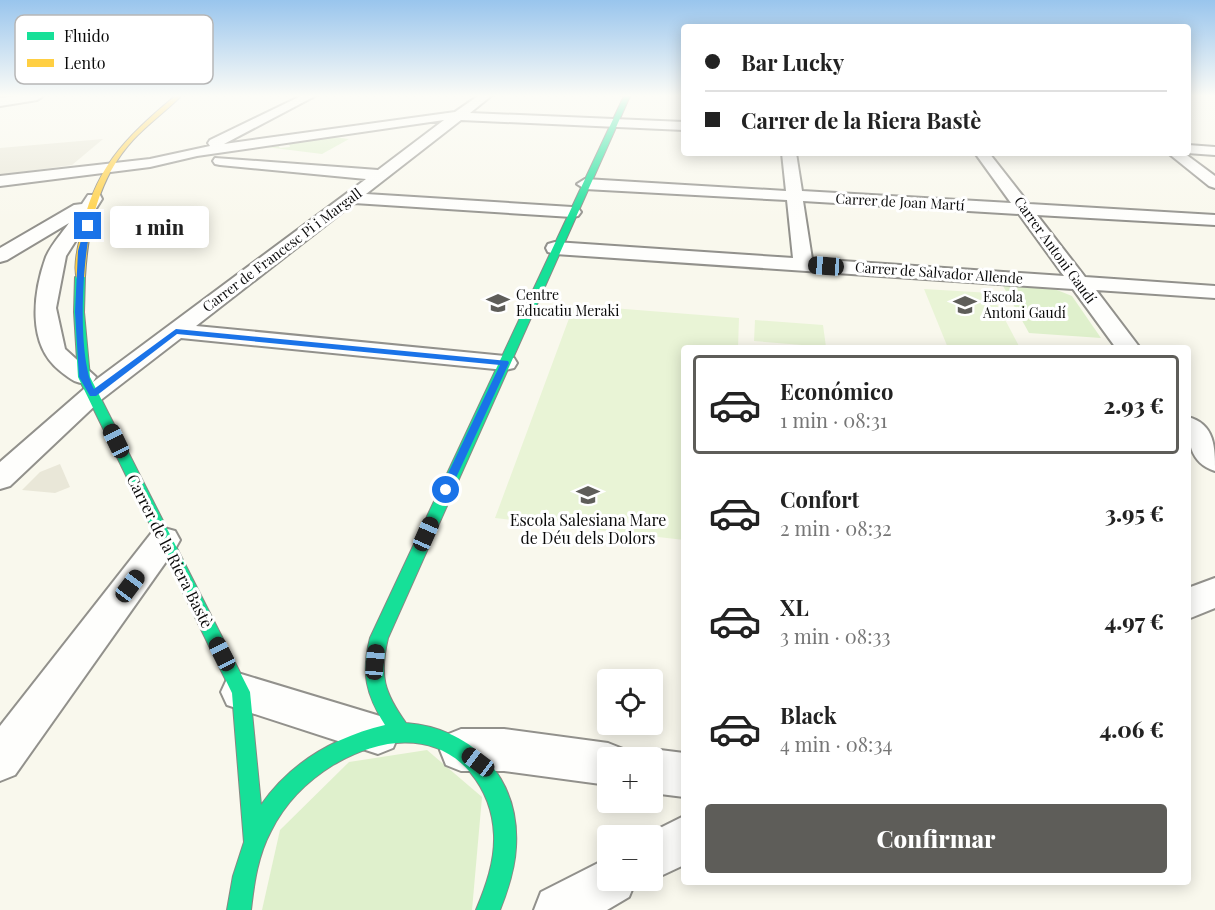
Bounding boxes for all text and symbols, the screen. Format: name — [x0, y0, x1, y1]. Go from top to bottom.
legend — [15, 15, 213, 84]
text: Fluido — [64, 25, 110, 46]
text: Bar Lucky — [741, 47, 844, 77]
text: Lento — [64, 52, 106, 73]
text: Carrer de la Riera Bastè — [741, 105, 981, 135]
street label: Carrer de Francesc Pi i Margall — [198, 183, 365, 316]
street label: Carrer de Joan Martí — [835, 189, 965, 214]
street label: Carrer Antoni Gaudí — [1010, 192, 1101, 307]
callout: 1 min — [109, 205, 208, 247]
route end — [74, 212, 101, 239]
text: 1 min — [135, 213, 184, 240]
car — [807, 256, 845, 276]
street label: Carrer de Salvador Allende — [854, 257, 1024, 288]
place label: Centre Educatiu Meraki — [516, 285, 619, 320]
place label: Escola Antoni Gaudí — [982, 287, 1066, 322]
school or university icon: Centre Educatiu Meraki — [485, 290, 511, 316]
school or university icon: Escola Antoni Gaudí — [952, 292, 978, 318]
text: Económico — [780, 376, 893, 406]
icon: car — [708, 378, 762, 432]
text: 2.93 € — [1104, 390, 1164, 420]
text: 1 min · 08:31 — [780, 406, 887, 433]
car — [100, 421, 132, 461]
street label: Carrer de la Riera Bastè — [123, 470, 218, 631]
route start — [432, 476, 459, 503]
school or university icon: Escola Salesiana Mare de Déu dels Dolors — [575, 482, 601, 508]
text: Confort — [780, 484, 859, 514]
icon: car — [708, 486, 762, 540]
text: 3.95 € — [1105, 498, 1164, 528]
place label: Escola Salesiana Mare de Déu dels Dolors — [510, 509, 666, 548]
car — [410, 514, 442, 554]
text: 2 min · 08:32 — [780, 514, 892, 541]
car — [112, 566, 148, 606]
text: XL — [780, 592, 809, 622]
icon: car — [708, 594, 762, 648]
text: 4.97 € — [1104, 606, 1164, 636]
text: 3 min · 08:33 — [780, 622, 891, 649]
car — [206, 634, 238, 674]
car — [364, 643, 386, 681]
map controls — [597, 669, 663, 891]
button: locate — [597, 669, 663, 735]
text: Black — [780, 700, 837, 730]
icon: car — [708, 702, 762, 756]
text: 4.06 € — [1099, 714, 1164, 744]
text: 4 min · 08:34 — [780, 730, 892, 757]
car — [458, 744, 498, 780]
button: + — [597, 747, 663, 813]
button: Confirmar — [705, 804, 1167, 873]
button: − — [597, 825, 663, 891]

